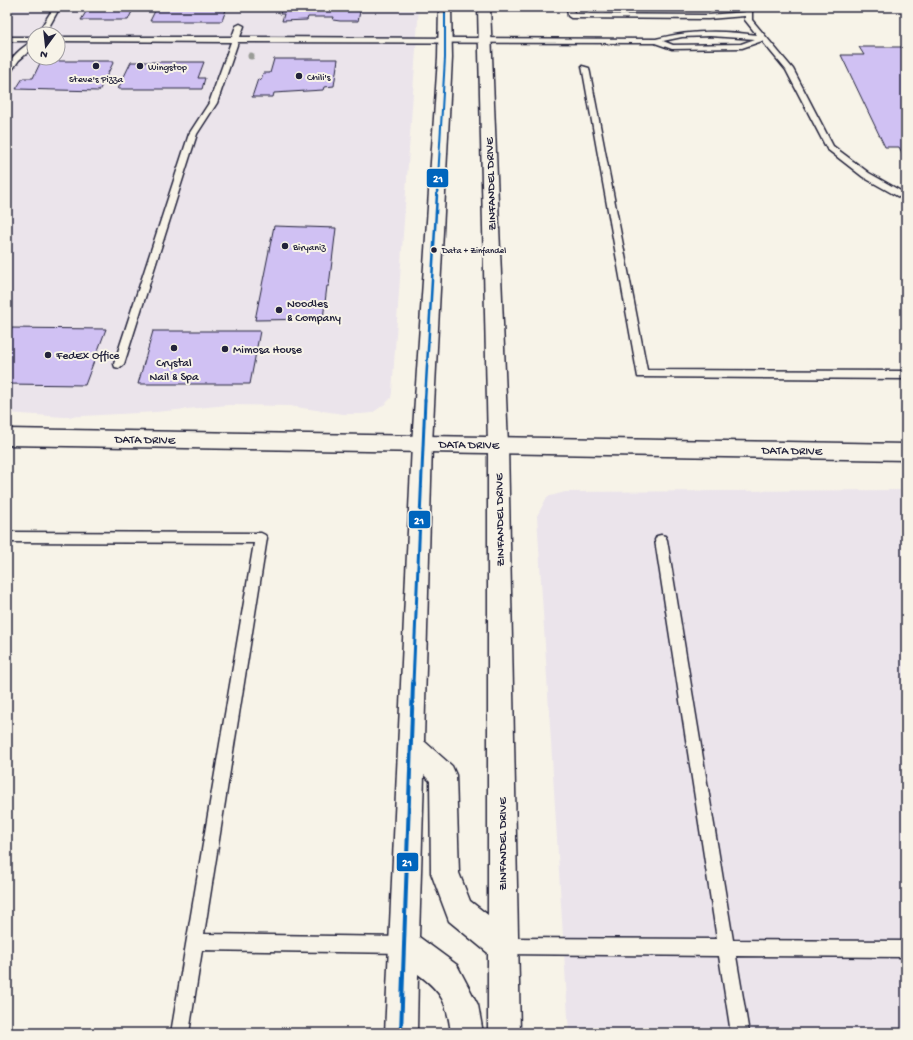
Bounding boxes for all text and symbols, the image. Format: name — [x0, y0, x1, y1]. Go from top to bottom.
north arrow — [26, 26, 66, 66]
text: N — [39, 47, 49, 60]
marker: Steve's Pizza — [91, 61, 101, 71]
marker: Wingstop — [135, 61, 145, 71]
place label: Wingstop — [148, 62, 187, 74]
marker: Chili's — [294, 71, 304, 81]
place label: Chili's — [307, 72, 331, 84]
place label: Steve's Pizza — [69, 74, 123, 86]
street label: ZINFANDEL DRIVE — [483, 137, 501, 231]
line badge: 21 — [426, 168, 449, 188]
text: 21 — [433, 174, 443, 186]
marker: Biryaniz — [280, 241, 290, 251]
place label: Biryaniz — [292, 242, 326, 254]
marker: Data + Zinfandel — [429, 245, 439, 255]
place label: Data + Zinfandel — [441, 246, 506, 257]
place label: Noodles & Company — [287, 298, 341, 326]
marker: Noodles & Company — [274, 305, 284, 315]
marker: Crystal Nail & Spa — [169, 343, 179, 353]
marker: Mimosa House — [220, 344, 230, 354]
place label: Mimosa House — [233, 344, 303, 358]
marker: FedEx Office — [43, 350, 53, 360]
place label: FedEx Office — [55, 350, 120, 364]
place label: Crystal Nail & Spa — [149, 357, 199, 385]
street label: DATA DRIVE — [114, 433, 176, 449]
street label: DATA DRIVE — [438, 438, 500, 454]
street label: DATA DRIVE — [761, 444, 823, 460]
street label: ZINFANDEL DRIVE — [493, 473, 509, 567]
line badge: 21 — [408, 510, 431, 529]
text: 21 — [414, 516, 424, 528]
street label: ZINFANDEL DRIVE — [497, 797, 511, 891]
line badge: 21 — [396, 852, 419, 872]
text: 21 — [402, 858, 412, 870]

